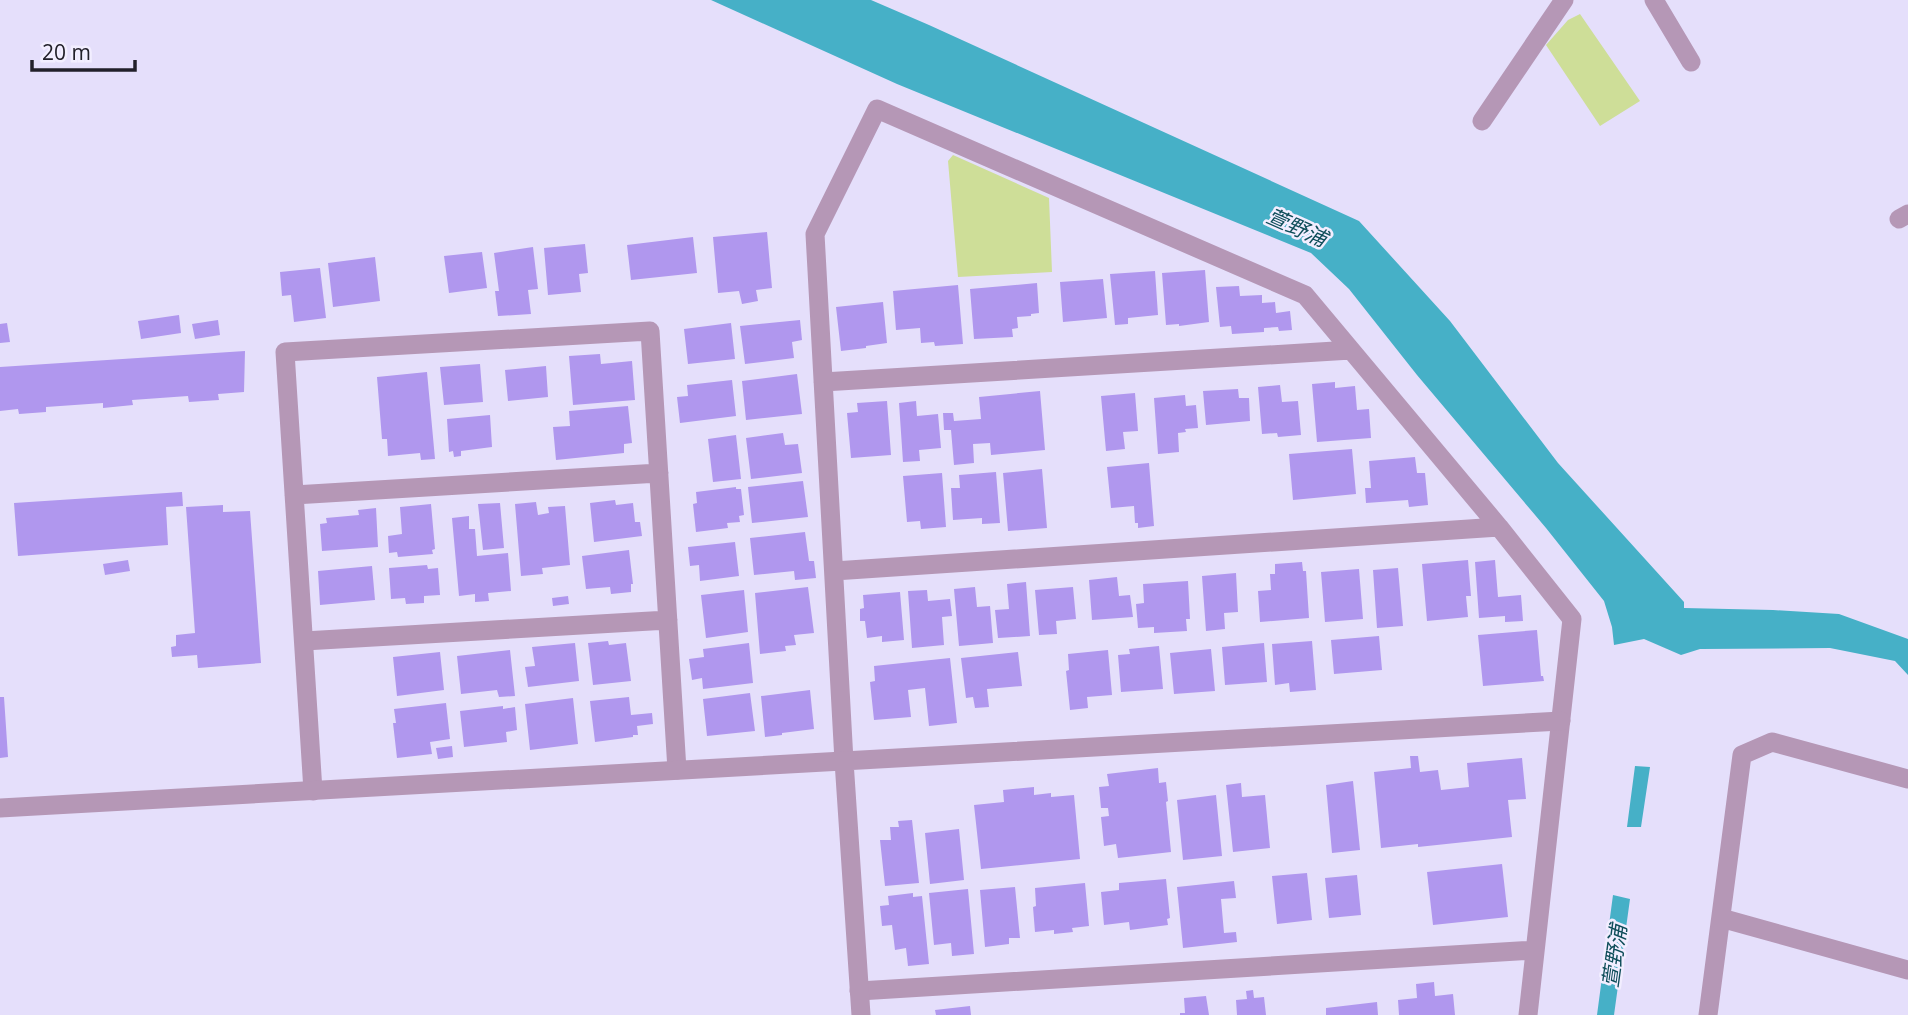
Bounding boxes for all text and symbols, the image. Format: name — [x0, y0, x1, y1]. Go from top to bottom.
scale bar — [32, 28, 135, 72]
text: 20 m — [42, 38, 91, 66]
water label: 萱野浦 — [1263, 201, 1334, 254]
water label: 萱野浦 — [1596, 920, 1633, 989]

